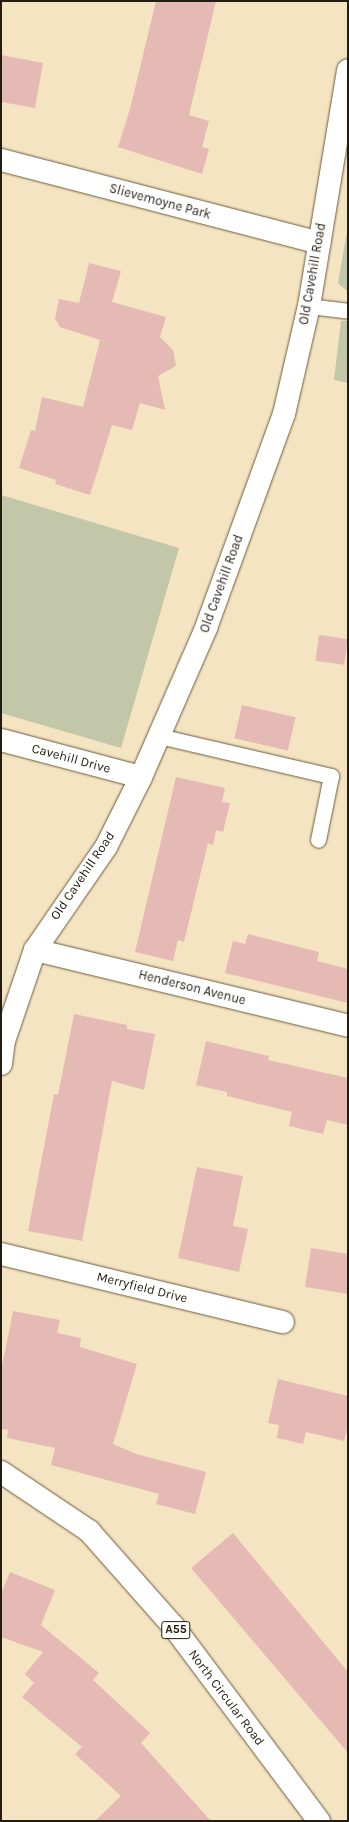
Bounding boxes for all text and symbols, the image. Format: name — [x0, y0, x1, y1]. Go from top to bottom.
street label: Slievemoyne Park — [107, 181, 213, 223]
street label: Old Cavehill Road — [296, 222, 330, 326]
street label: Old Cavehill Road — [197, 533, 247, 635]
street label: Cavehill Drive — [30, 741, 112, 777]
street label: Old Cavehill Road — [48, 829, 118, 923]
street label: Henderson Avenue — [137, 967, 247, 1009]
street label: Merryfield Drive — [95, 1269, 189, 1307]
road number: A55 — [161, 1620, 191, 1640]
street label: North Circular Road — [185, 1647, 267, 1749]

